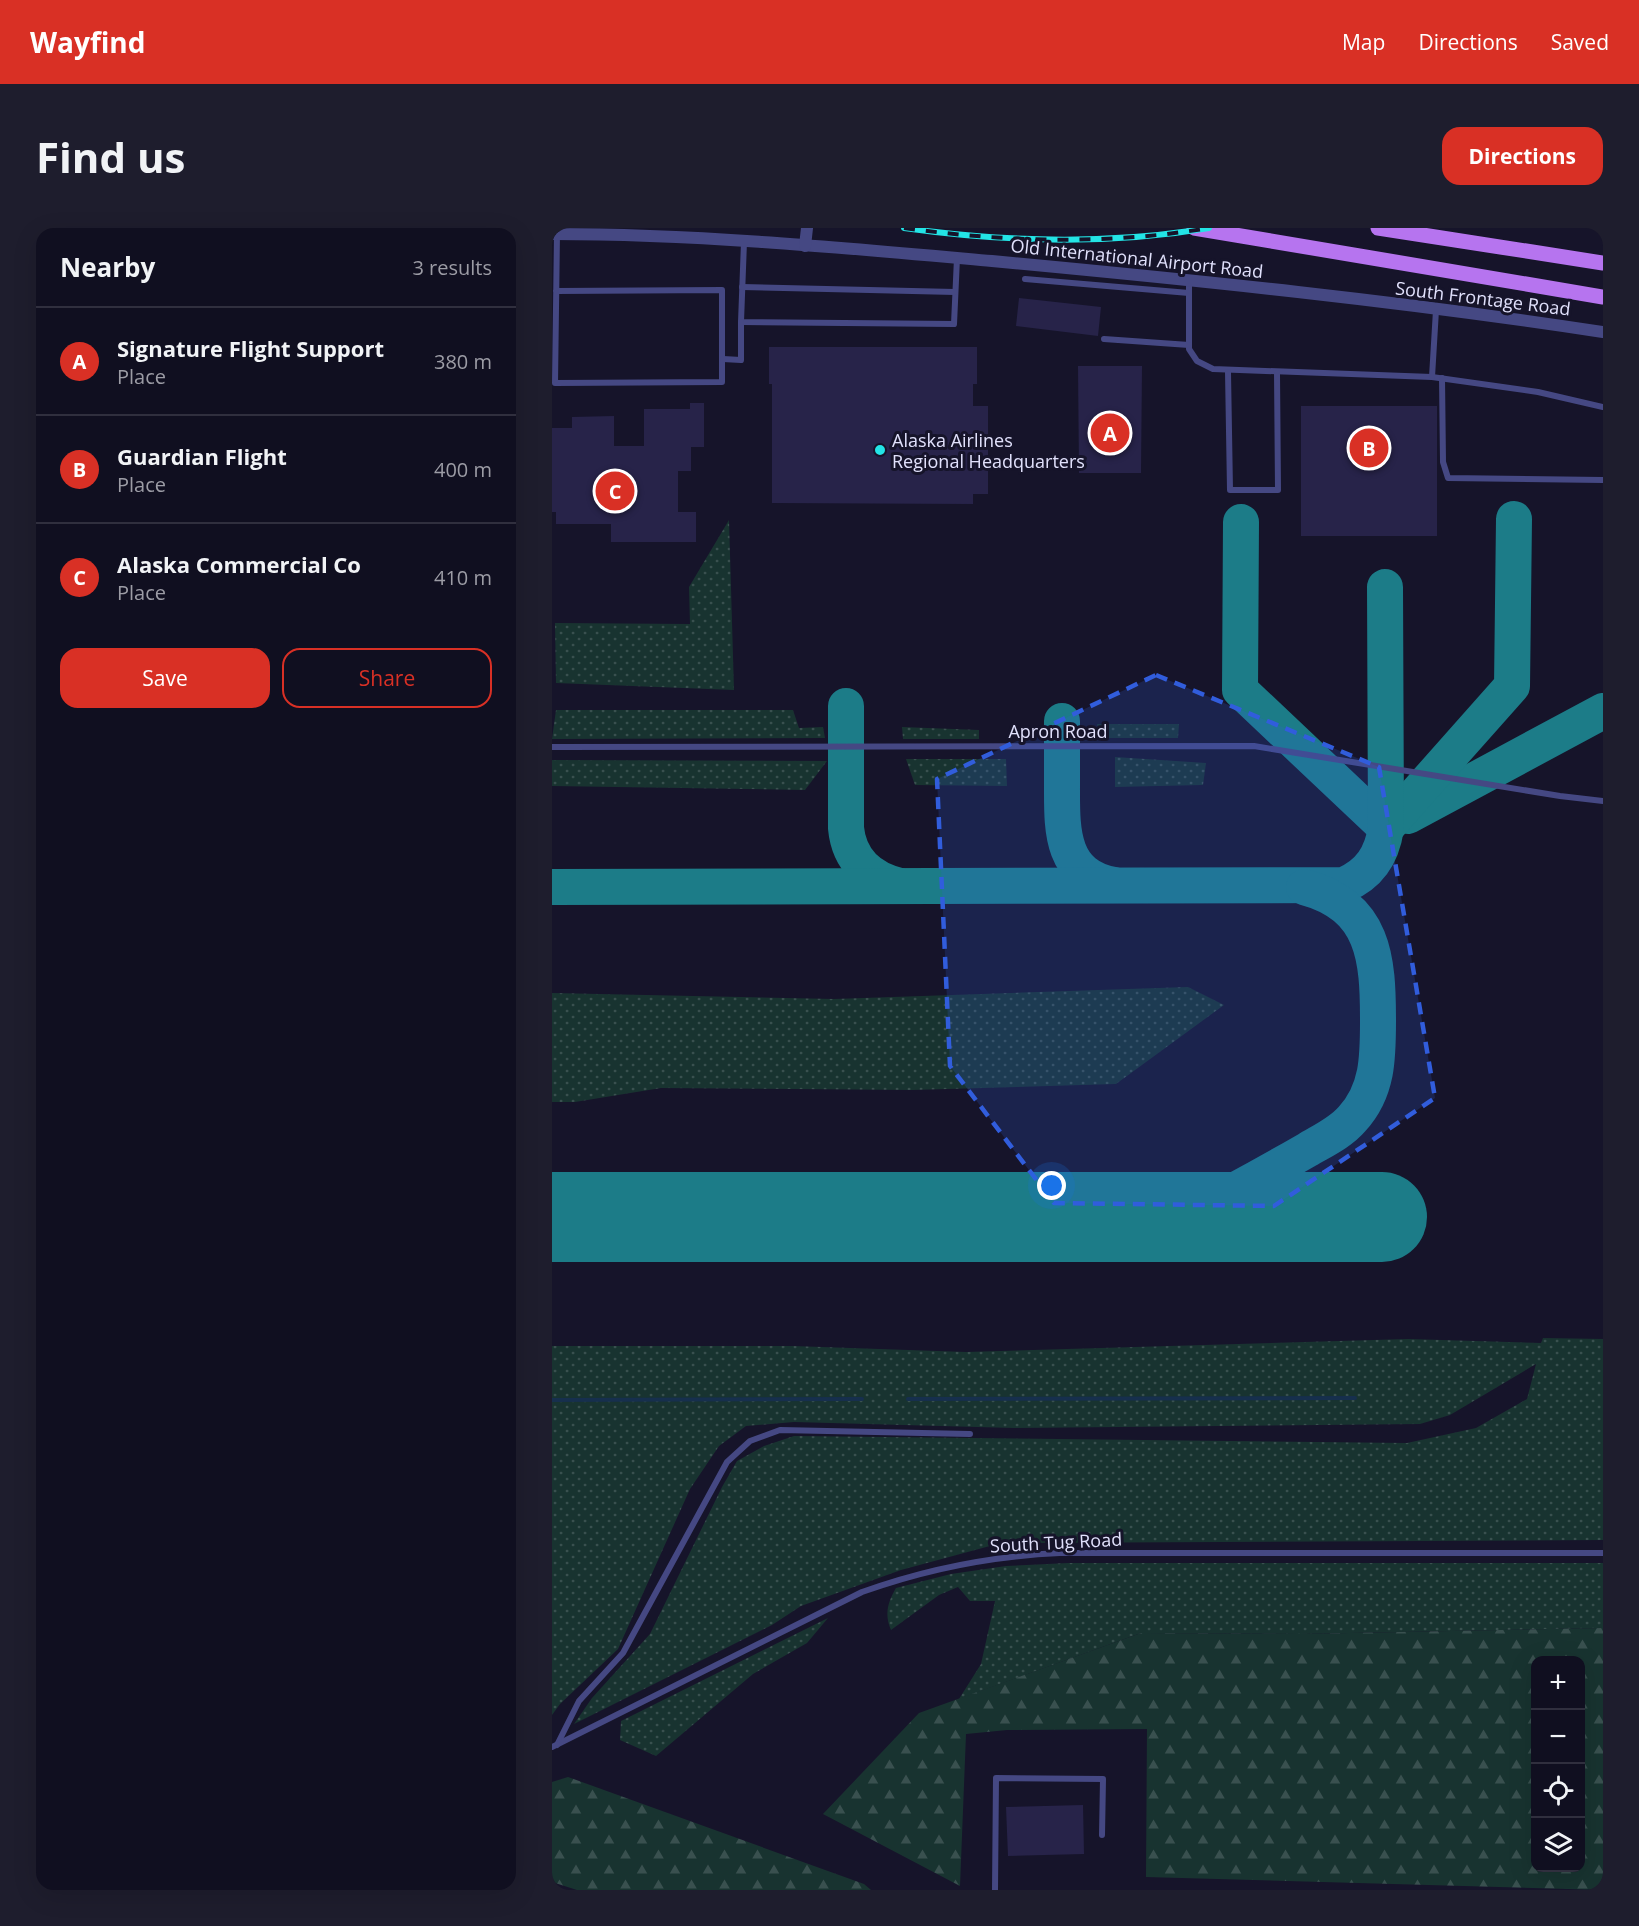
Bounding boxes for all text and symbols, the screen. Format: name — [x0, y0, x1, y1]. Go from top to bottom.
text: Wayfind — [30, 23, 145, 61]
text: Map — [1342, 28, 1385, 56]
text: Directions — [1418, 28, 1518, 56]
text: Saved — [1551, 28, 1609, 56]
button: Directions — [1442, 127, 1603, 185]
text: Find us — [36, 128, 185, 185]
street label: Old International Airport Road — [1010, 233, 1264, 283]
text: Nearby — [60, 249, 155, 285]
text: 3 results — [412, 254, 492, 281]
street label: South Frontage Road — [1394, 275, 1572, 321]
text: Signature Flight Support — [117, 333, 384, 363]
text: A — [73, 348, 86, 375]
text: 380 m — [434, 348, 492, 375]
text: Place — [117, 363, 166, 390]
pin: A — [1090, 410, 1130, 456]
pin: B — [1350, 426, 1388, 470]
place label: Alaska Airlines Regional Headquarters — [892, 428, 1085, 473]
text: Guardian Flight — [117, 441, 287, 471]
marker: Alaska Airlines Regional Headquarters — [873, 443, 887, 457]
text: B — [73, 456, 86, 483]
text: 400 m — [434, 456, 492, 483]
pin: C — [596, 468, 634, 514]
text: Place — [117, 471, 166, 498]
text: Alaska Commercial Co — [117, 549, 361, 579]
text: C — [73, 564, 86, 591]
text: 410 m — [434, 564, 492, 591]
text: Place — [117, 579, 166, 606]
button: Save — [60, 648, 270, 708]
button: Share — [282, 648, 492, 708]
street label: Apron Road — [1008, 719, 1108, 743]
your location — [1037, 1171, 1066, 1200]
street label: South Tug Road — [989, 1527, 1123, 1557]
map controls — [1531, 1656, 1585, 1872]
button: + — [1531, 1656, 1585, 1710]
button: − — [1531, 1710, 1585, 1764]
button: locate — [1531, 1764, 1585, 1818]
button: layers — [1531, 1818, 1585, 1872]

